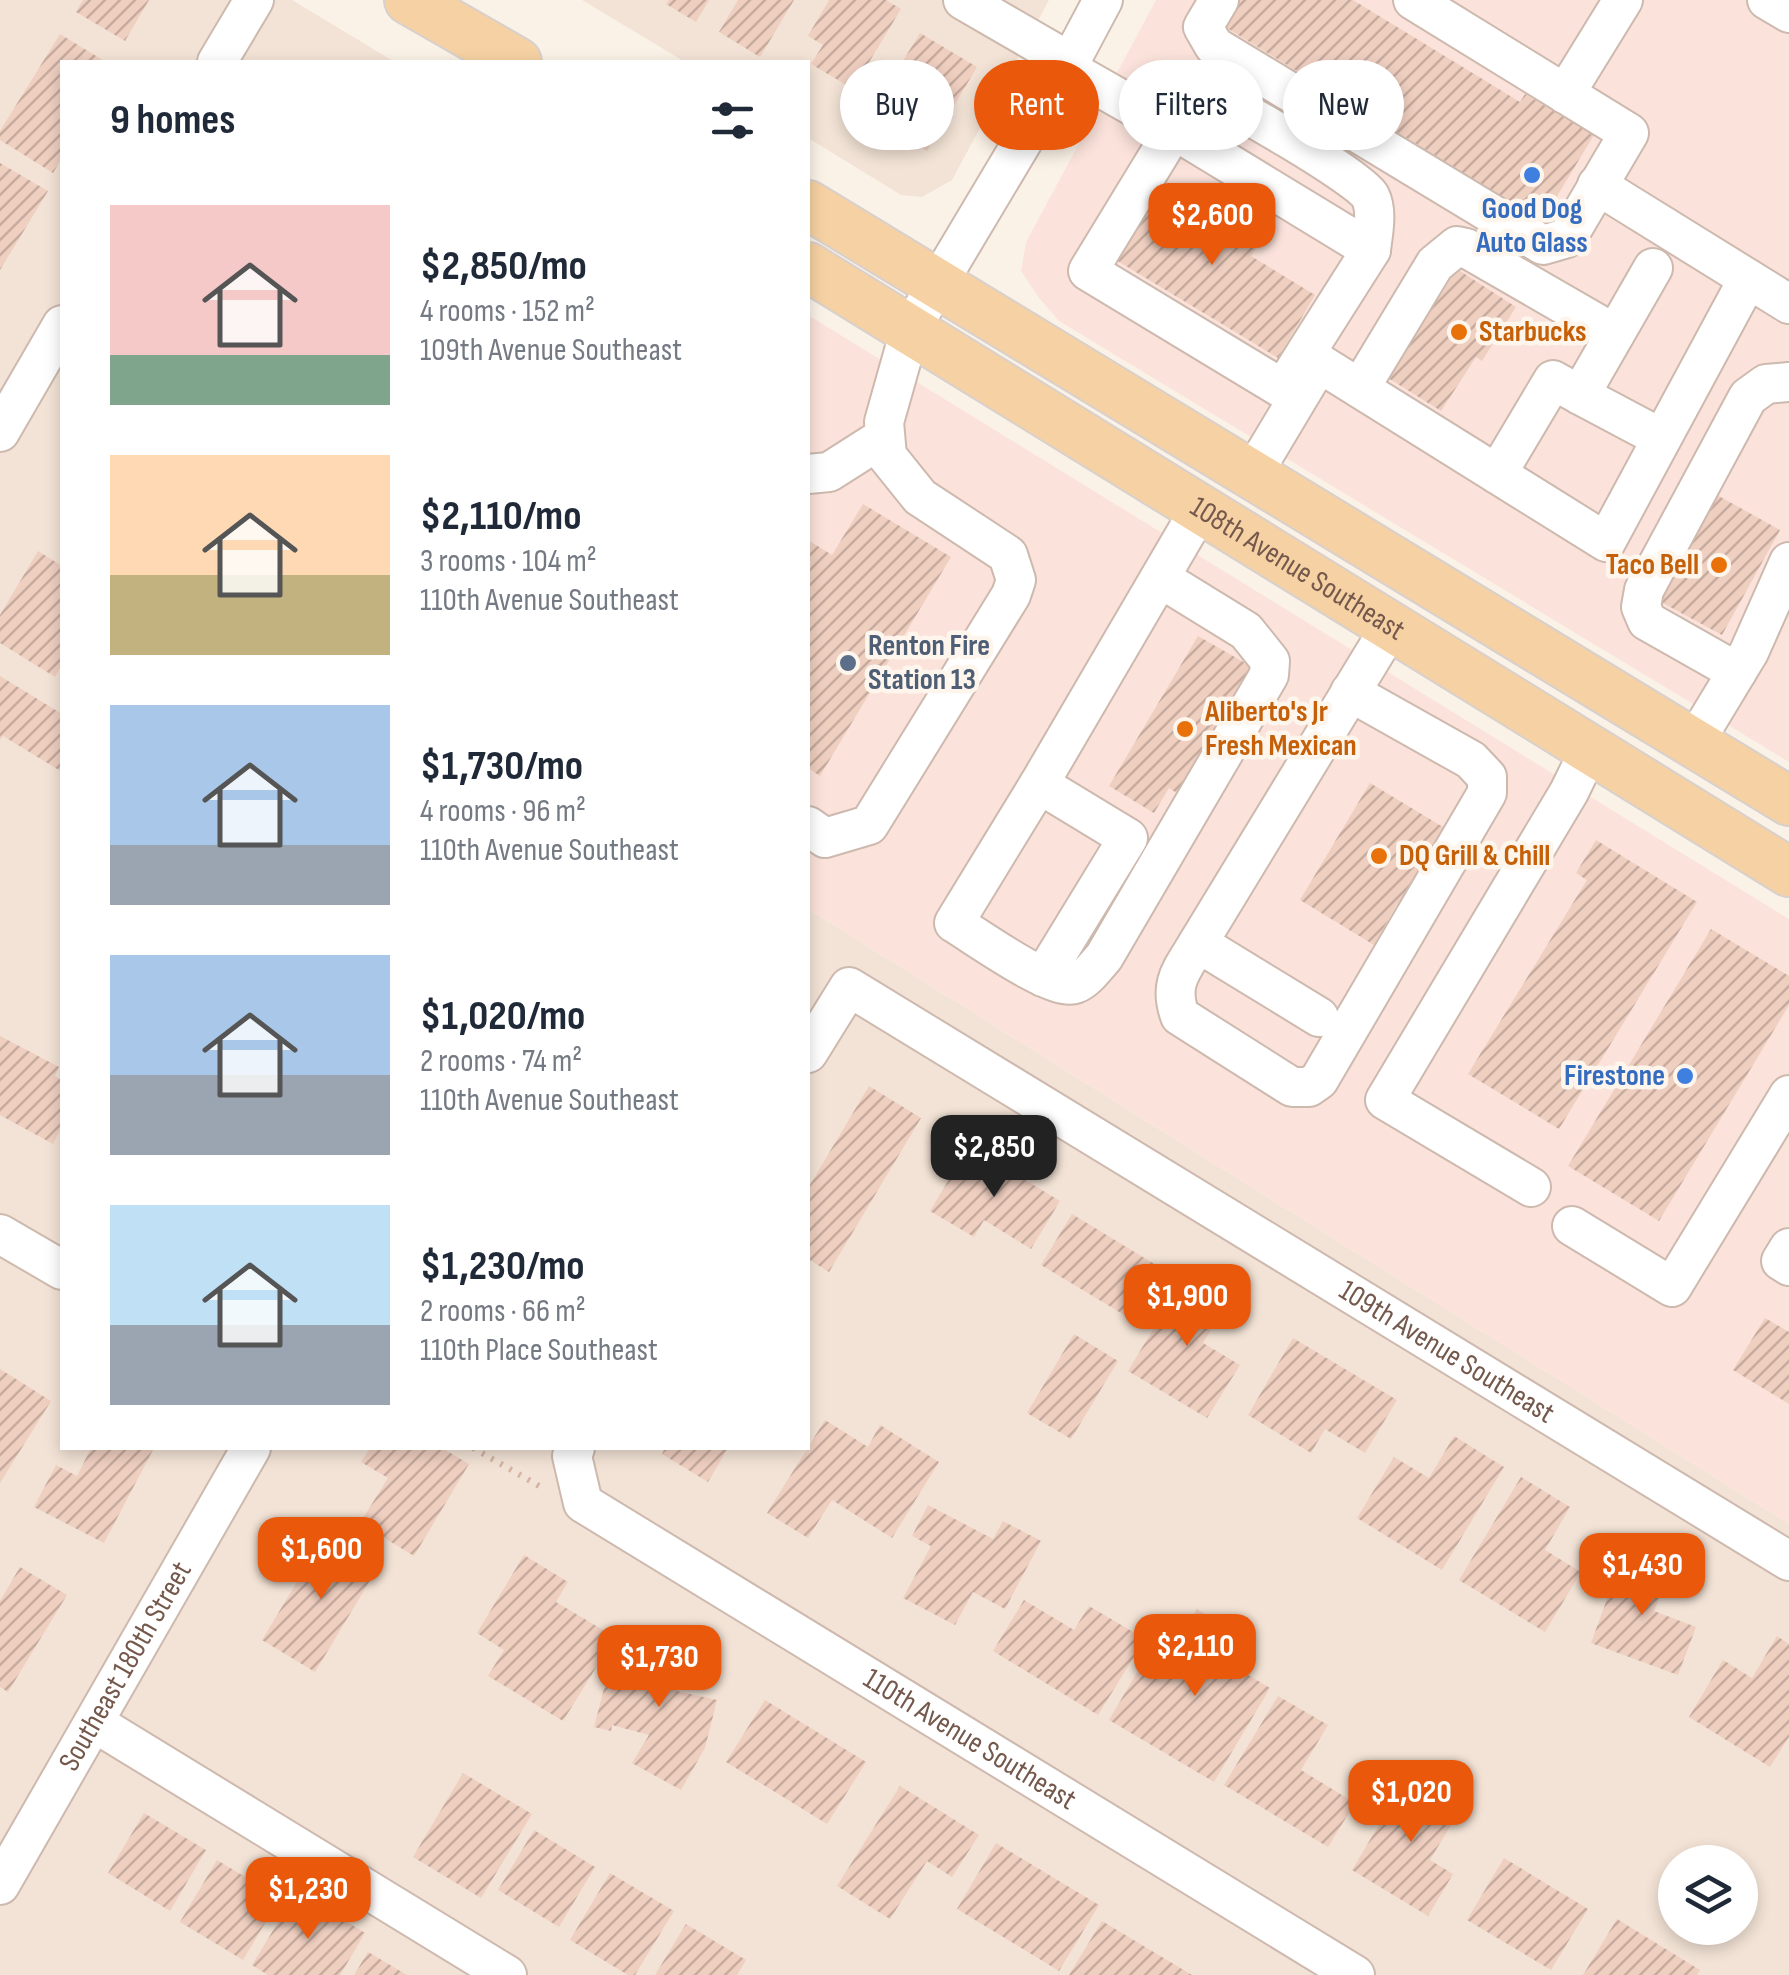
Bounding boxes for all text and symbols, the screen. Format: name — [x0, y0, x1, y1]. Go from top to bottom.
chip: Buy — [840, 60, 954, 150]
chip: Rent — [974, 60, 1099, 150]
chip: Filters — [1119, 60, 1263, 150]
chip: New — [1283, 60, 1404, 150]
icon: filters — [705, 93, 760, 148]
text: 9 homes — [110, 95, 235, 146]
marker: Good Dog Auto Glass — [1521, 164, 1543, 186]
pin: $2,600 — [1131, 183, 1293, 268]
place label: Good Dog Auto Glass — [1475, 191, 1588, 261]
text: $2,600 — [1170, 196, 1254, 235]
text: $2,850/mo — [420, 241, 587, 292]
icon: home — [190, 245, 310, 365]
text: 4 rooms · 152 m² — [420, 292, 595, 331]
place label: Starbucks — [1479, 314, 1586, 350]
marker: Starbucks — [1448, 321, 1470, 343]
text: 109th Avenue Southeast — [420, 331, 682, 370]
street label: 108th Avenue Southeast — [1184, 489, 1411, 649]
text: $2,110/mo — [420, 491, 581, 542]
icon: home — [190, 495, 310, 615]
text: 3 rooms · 104 m² — [420, 542, 597, 581]
place label: Taco Bell — [1606, 547, 1699, 583]
marker: Taco Bell — [1708, 554, 1730, 576]
text: 110th Avenue Southeast — [420, 581, 679, 620]
place label: Renton Fire Station 13 — [868, 628, 990, 698]
marker: Renton Fire Station 13 — [837, 652, 859, 674]
place label: Aliberto's Jr Fresh Mexican — [1204, 694, 1357, 764]
marker: Aliberto's Jr Fresh Mexican — [1174, 718, 1196, 740]
text: $1,730/mo — [420, 741, 583, 792]
icon: home — [190, 745, 310, 865]
text: 4 rooms · 96 m² — [420, 792, 586, 831]
text: 110th Avenue Southeast — [420, 831, 679, 870]
place label: DQ Grill & Chill — [1399, 838, 1550, 874]
marker: DQ Grill & Chill — [1368, 845, 1390, 867]
text: $1,020/mo — [420, 991, 585, 1042]
icon: home — [190, 995, 310, 1115]
text: 2 rooms · 74 m² — [420, 1042, 582, 1081]
place label: Firestone — [1564, 1058, 1665, 1094]
marker: Firestone — [1674, 1065, 1696, 1087]
text: 110th Avenue Southeast — [420, 1081, 679, 1120]
pin: $2,850 — [913, 1115, 1075, 1200]
text: $2,850 — [953, 1128, 1035, 1167]
text: $1,230/mo — [420, 1241, 585, 1292]
icon: home — [190, 1245, 310, 1365]
pin: $1,900 — [1106, 1264, 1268, 1349]
street label: 109th Avenue Southeast — [1332, 1273, 1561, 1431]
text: $1,900 — [1146, 1277, 1228, 1316]
text: 2 rooms · 66 m² — [420, 1292, 586, 1331]
text: 110th Place Southeast — [420, 1331, 658, 1370]
pin: $1,600 — [240, 1517, 402, 1602]
text: $1,600 — [280, 1530, 362, 1569]
pin: $1,430 — [1561, 1533, 1723, 1618]
text: $1,430 — [1601, 1546, 1683, 1585]
street label: Southeast 180th Street — [51, 1555, 200, 1777]
pin: $2,110 — [1114, 1614, 1276, 1699]
pin: $1,730 — [578, 1625, 740, 1710]
text: $2,110 — [1156, 1627, 1234, 1666]
text: $1,730 — [619, 1638, 699, 1677]
street label: 110th Avenue Southeast — [857, 1661, 1083, 1818]
pin: $1,020 — [1330, 1760, 1492, 1845]
text: $1,020 — [1370, 1773, 1452, 1812]
map controls — [1658, 1845, 1758, 1945]
button: layers — [1658, 1845, 1758, 1945]
pin: $1,230 — [227, 1857, 389, 1942]
text: $1,230 — [268, 1870, 348, 1909]

